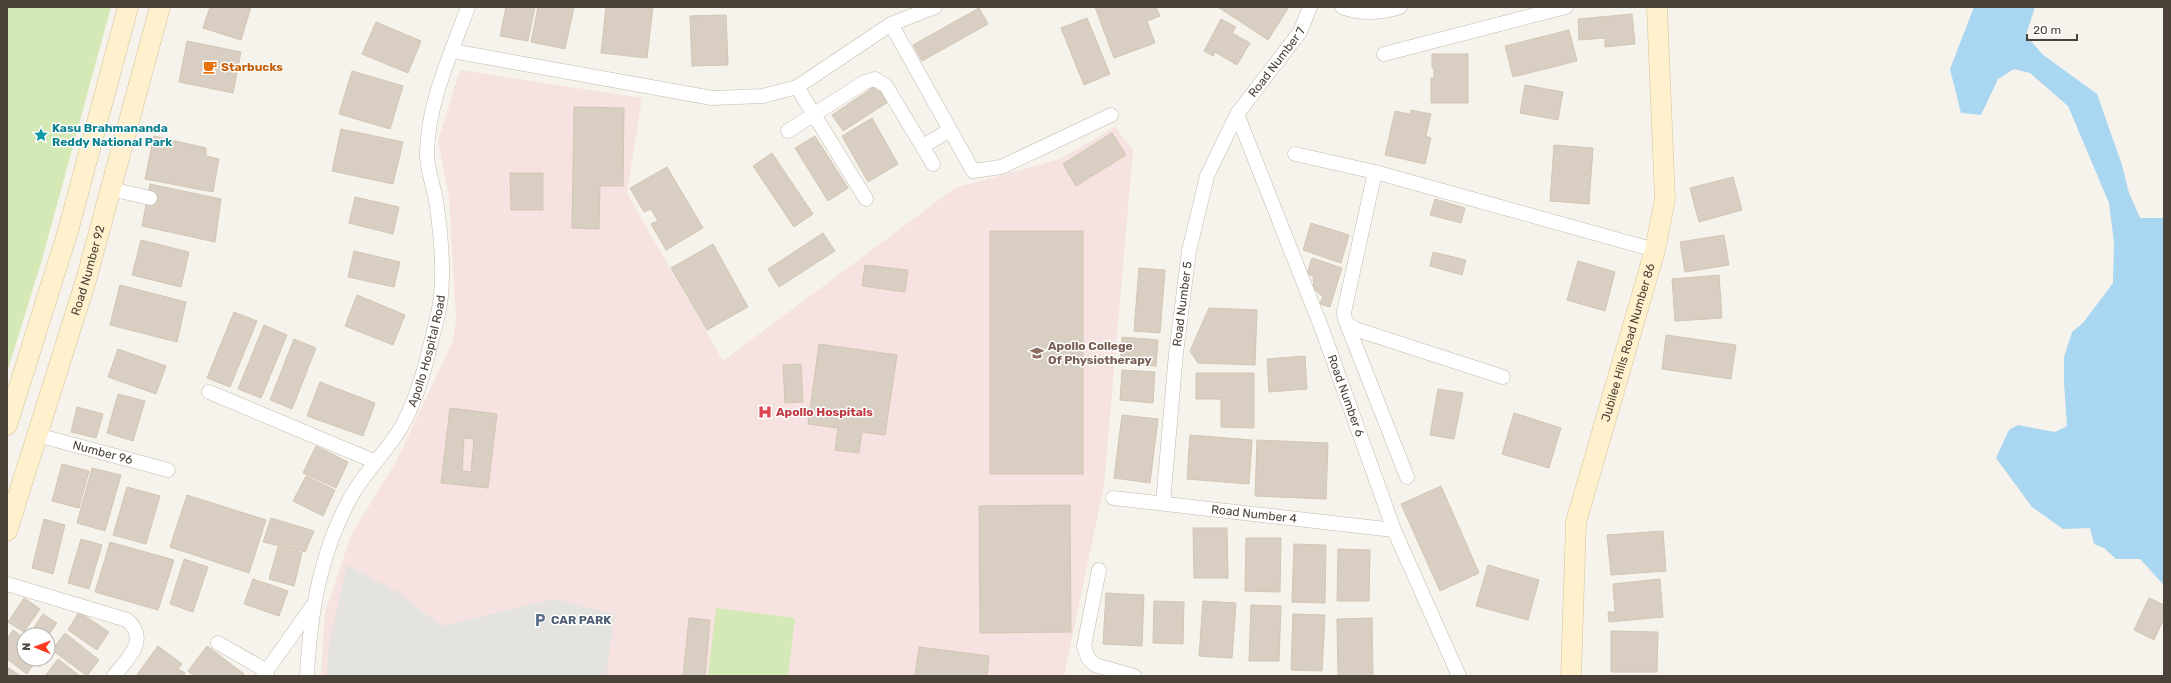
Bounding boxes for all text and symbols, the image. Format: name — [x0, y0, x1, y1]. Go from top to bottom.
scale bar — [2027, 16, 2077, 42]
text: 20 m — [2033, 23, 2061, 37]
street label: Road Number 7 — [1246, 25, 1308, 100]
cafe icon: Starbucks — [202, 59, 218, 75]
place label: Starbucks — [221, 60, 283, 74]
place label: Kasu Brahmananda Reddy National Park — [52, 121, 172, 149]
place icon: Kasu Brahmananda Reddy National Park — [33, 127, 49, 143]
street label: Road Number 92 — [68, 224, 107, 317]
street label: Road Number 5 — [1170, 260, 1195, 347]
street label: Jubilee Hills Road Number 86 — [1599, 262, 1658, 423]
street label: Apollo Hospital Road — [405, 294, 448, 409]
place label: Apollo College Of Physiotherapy — [1048, 339, 1152, 367]
school or university icon: Apollo College Of Physiotherapy — [1029, 345, 1045, 361]
street label: Road Number 6 — [1325, 353, 1367, 439]
hospital icon: Apollo Hospitals — [757, 404, 773, 420]
place label: Apollo Hospitals — [776, 405, 873, 419]
street label: Number 96 — [71, 438, 134, 467]
street label: Road Number 4 — [1210, 502, 1298, 526]
parking icon: CAR PARK — [532, 612, 548, 628]
place label: CAR PARK — [551, 613, 611, 627]
north arrow — [16, 627, 56, 667]
text: N — [20, 643, 33, 651]

